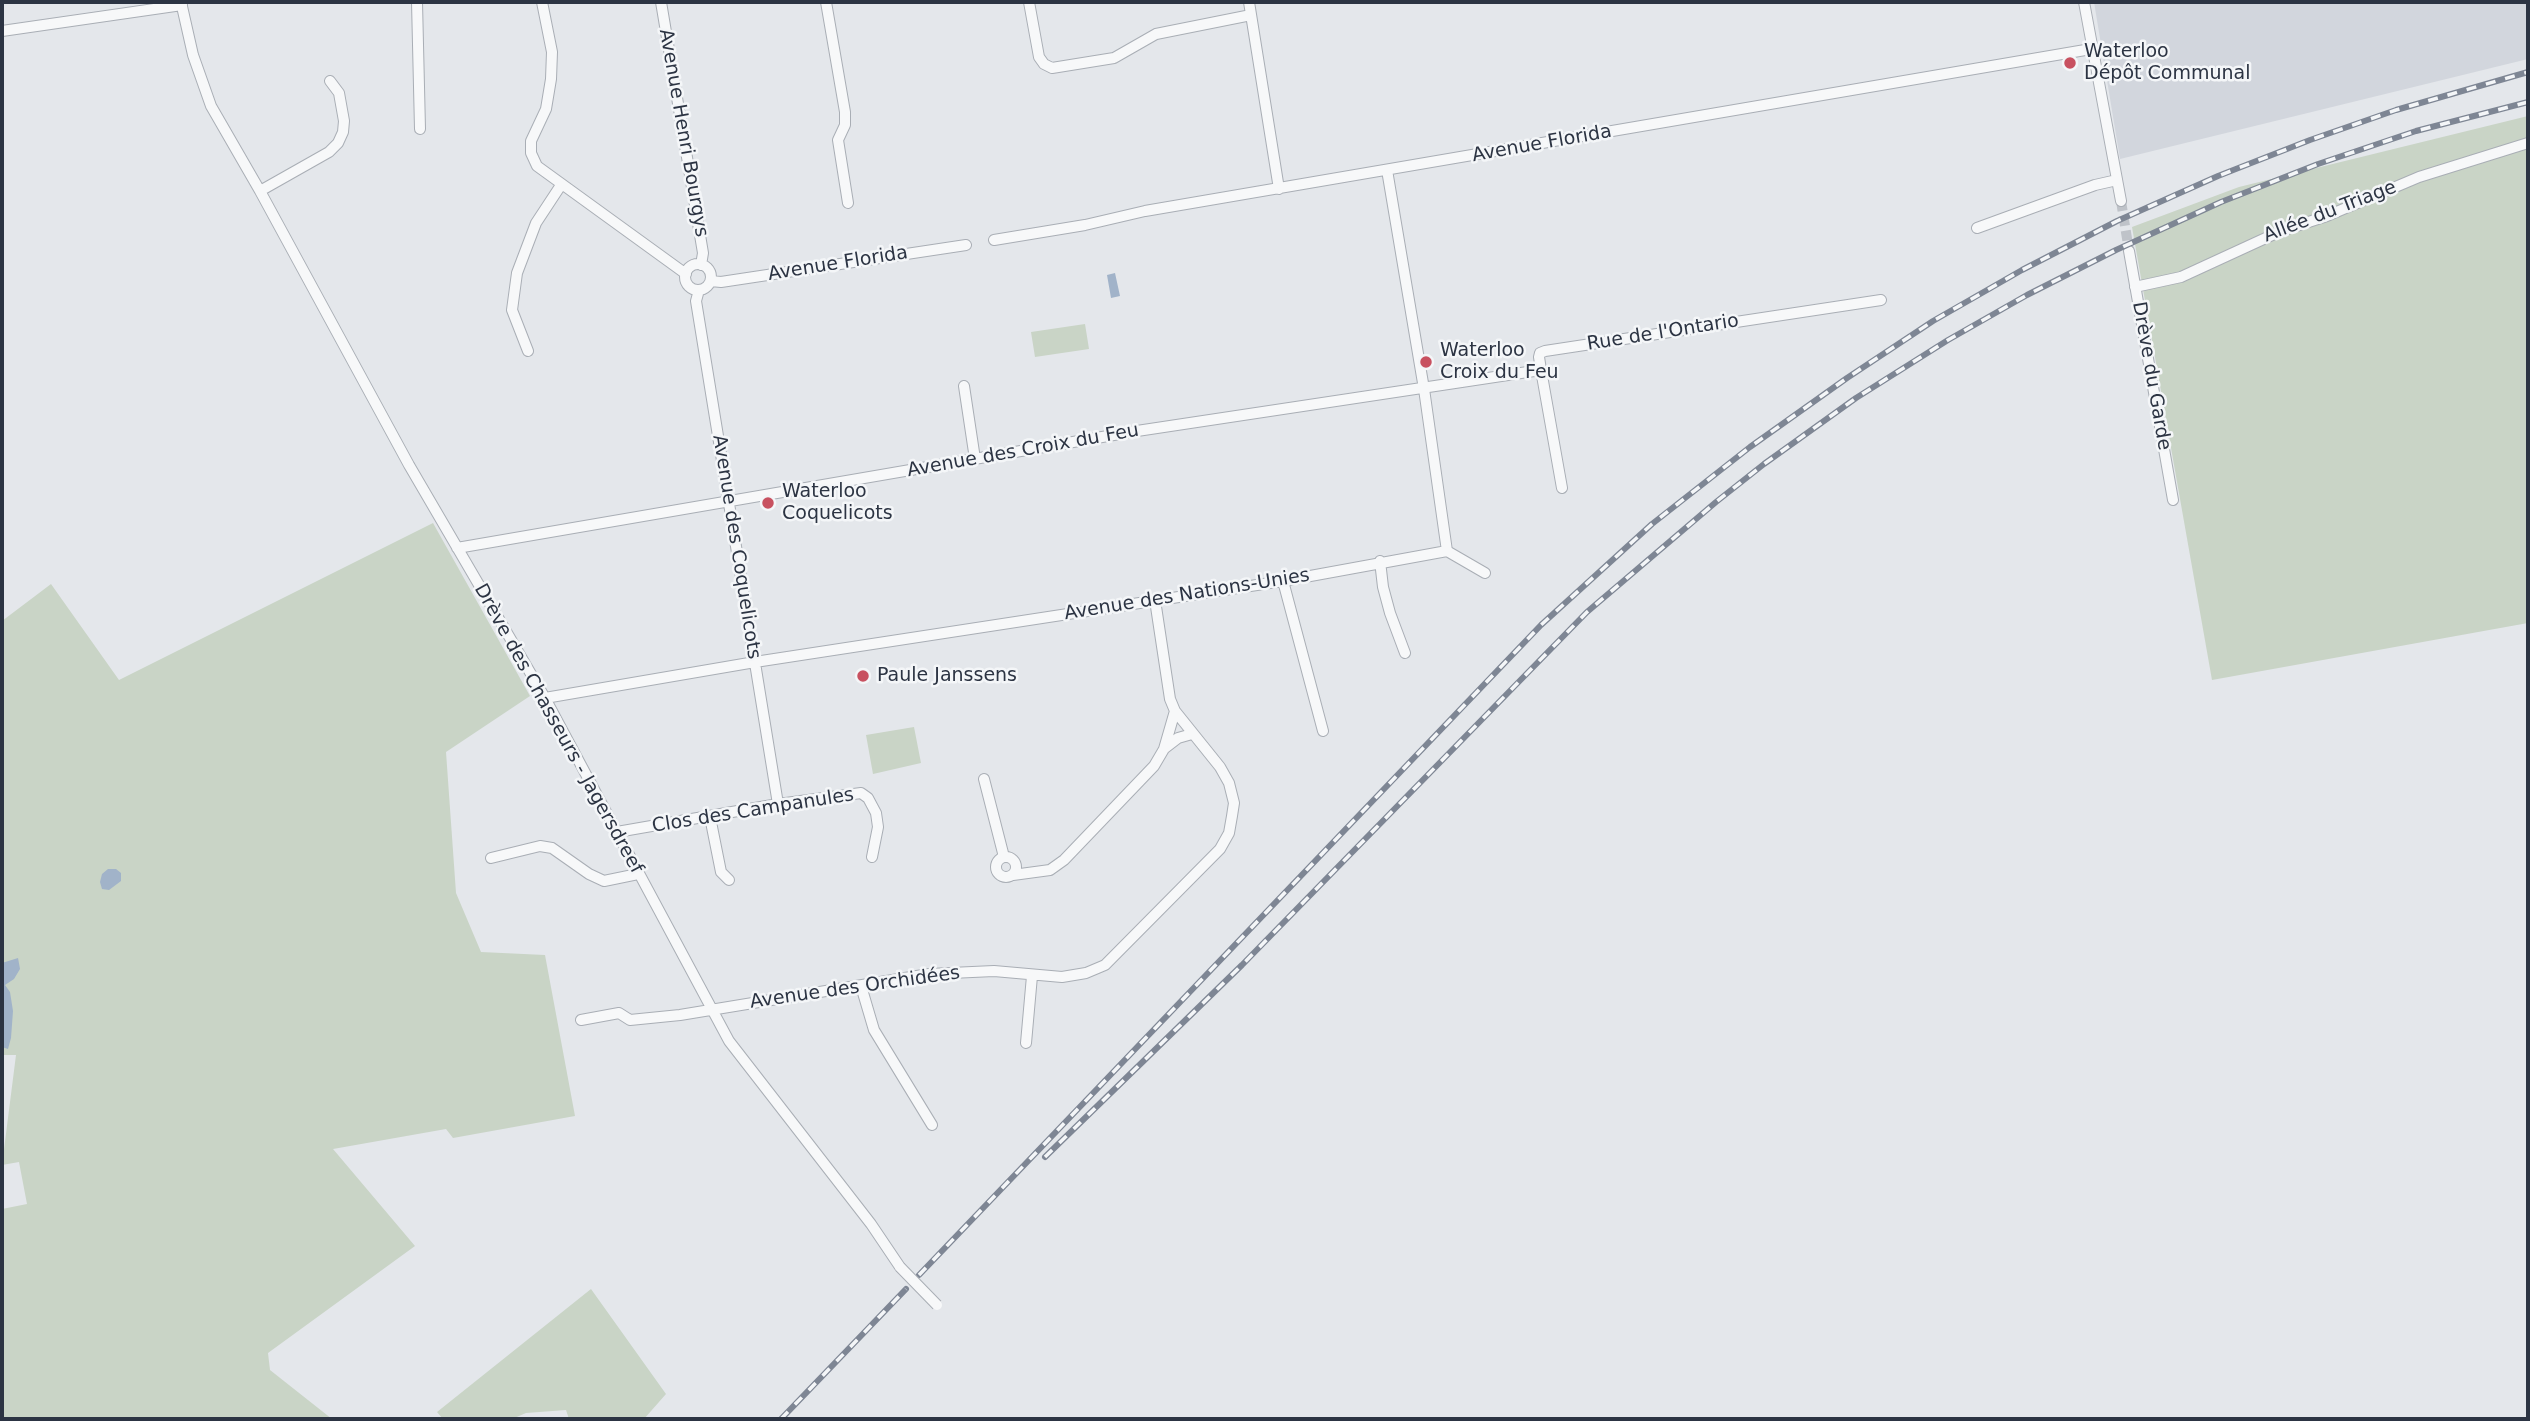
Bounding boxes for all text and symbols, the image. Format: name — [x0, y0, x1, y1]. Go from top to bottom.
street label: Avenue Henri Bourgys — [653, 27, 713, 239]
place label: Waterloo Dépôt Communal — [2084, 41, 2250, 85]
marker: Waterloo Dépôt Communal — [2062, 55, 2078, 71]
street label: Avenue Florida — [1470, 121, 1614, 167]
street label: Allée du Triage — [2260, 176, 2400, 248]
street label: Avenue Florida — [766, 242, 910, 286]
street label: Drève du Garde — [2127, 300, 2175, 452]
street label: Rue de l'Ontario — [1586, 310, 1740, 356]
place label: Waterloo Croix du Feu — [1440, 340, 1559, 384]
marker: Waterloo Croix du Feu — [1418, 354, 1434, 370]
street label: Avenue des Croix du Feu — [905, 419, 1141, 483]
street label: Avenue des Coquelicots — [707, 433, 765, 661]
place label: Waterloo Coquelicots — [782, 481, 893, 525]
marker: Waterloo Coquelicots — [760, 495, 776, 511]
street label: Avenue des Nations-Unies — [1063, 564, 1311, 626]
street label: Drève des Chasseurs - Jagersdreef — [469, 580, 647, 878]
place label: Paule Janssens — [877, 665, 1017, 687]
marker: Paule Janssens — [855, 668, 871, 684]
street label: Clos des Campanules — [651, 784, 855, 838]
street label: Avenue des Orchidées — [749, 962, 961, 1014]

